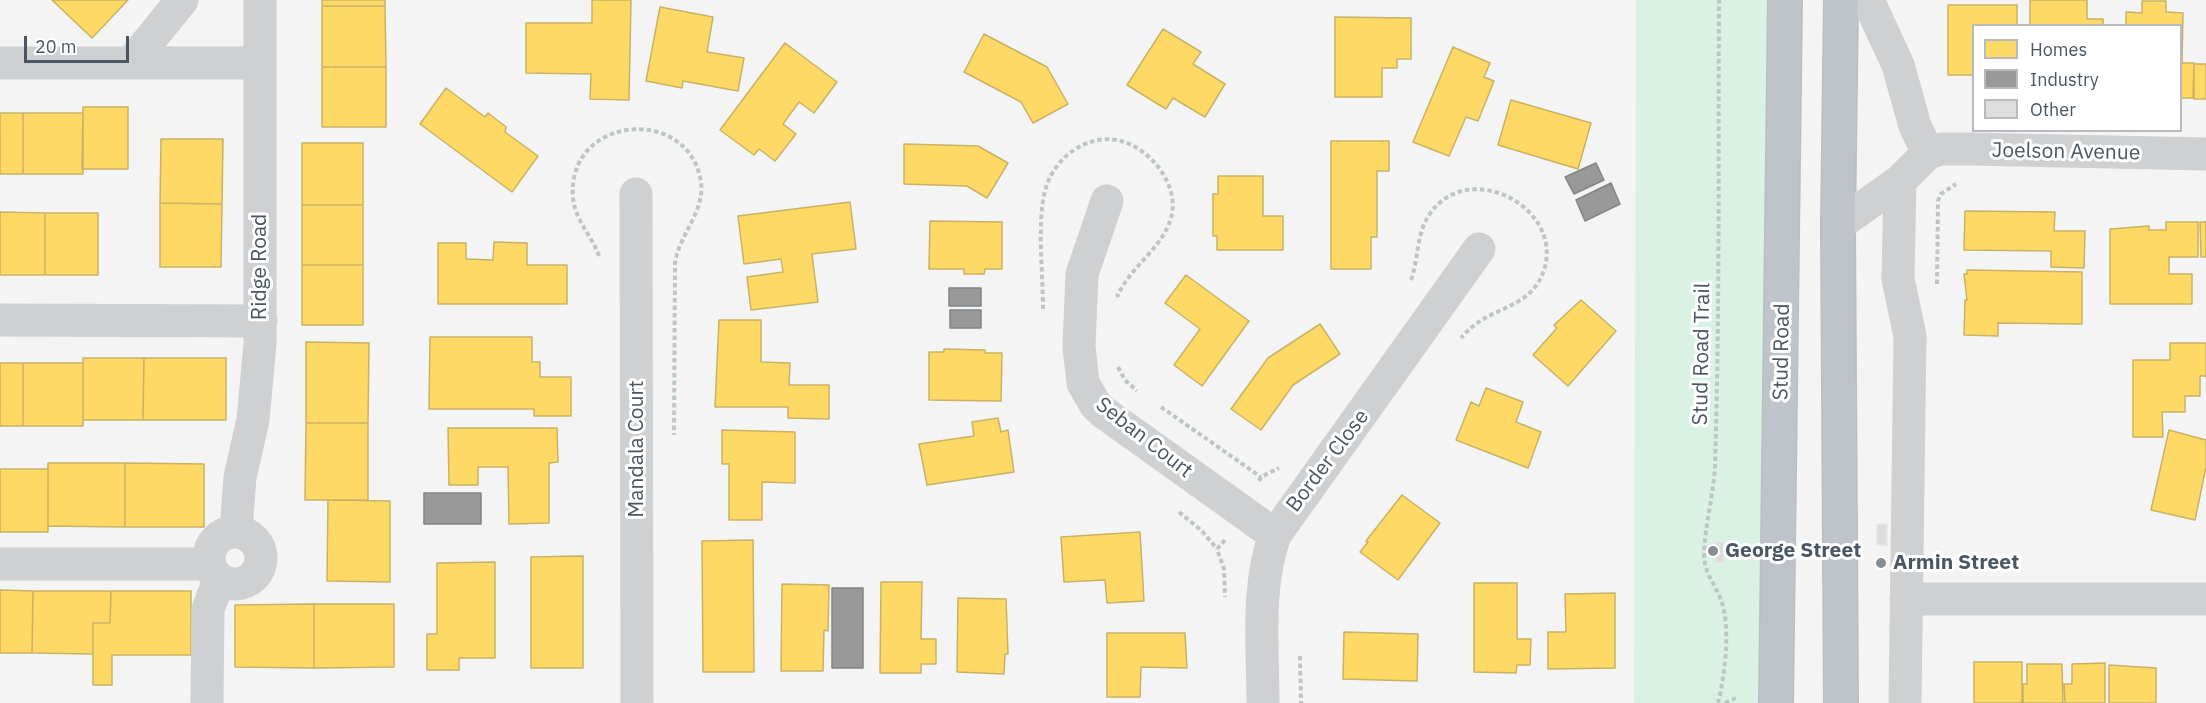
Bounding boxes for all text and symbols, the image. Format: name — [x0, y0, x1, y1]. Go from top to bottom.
scale bar — [27, 24, 132, 62]
legend — [1972, 24, 2182, 132]
text: 20 m — [35, 35, 77, 58]
text: Homes — [2030, 38, 2087, 61]
text: Industry — [2030, 68, 2099, 91]
text: Other — [2030, 98, 2076, 121]
street label: Joelson Avenue — [1991, 138, 2141, 166]
street label: Ridge Road — [247, 214, 273, 320]
street label: Stud Road Trail — [1688, 282, 1716, 426]
street label: Stud Road — [1769, 303, 1795, 401]
street label: Mandala Court — [624, 380, 650, 518]
street label: Seban Court — [1091, 392, 1197, 484]
street label: Border Close — [1281, 405, 1375, 517]
place label: George Street — [1725, 538, 1861, 564]
marker: George Street — [1706, 544, 1720, 558]
place label: Armin Street — [1893, 550, 2019, 576]
marker: Armin Street — [1874, 556, 1888, 570]

